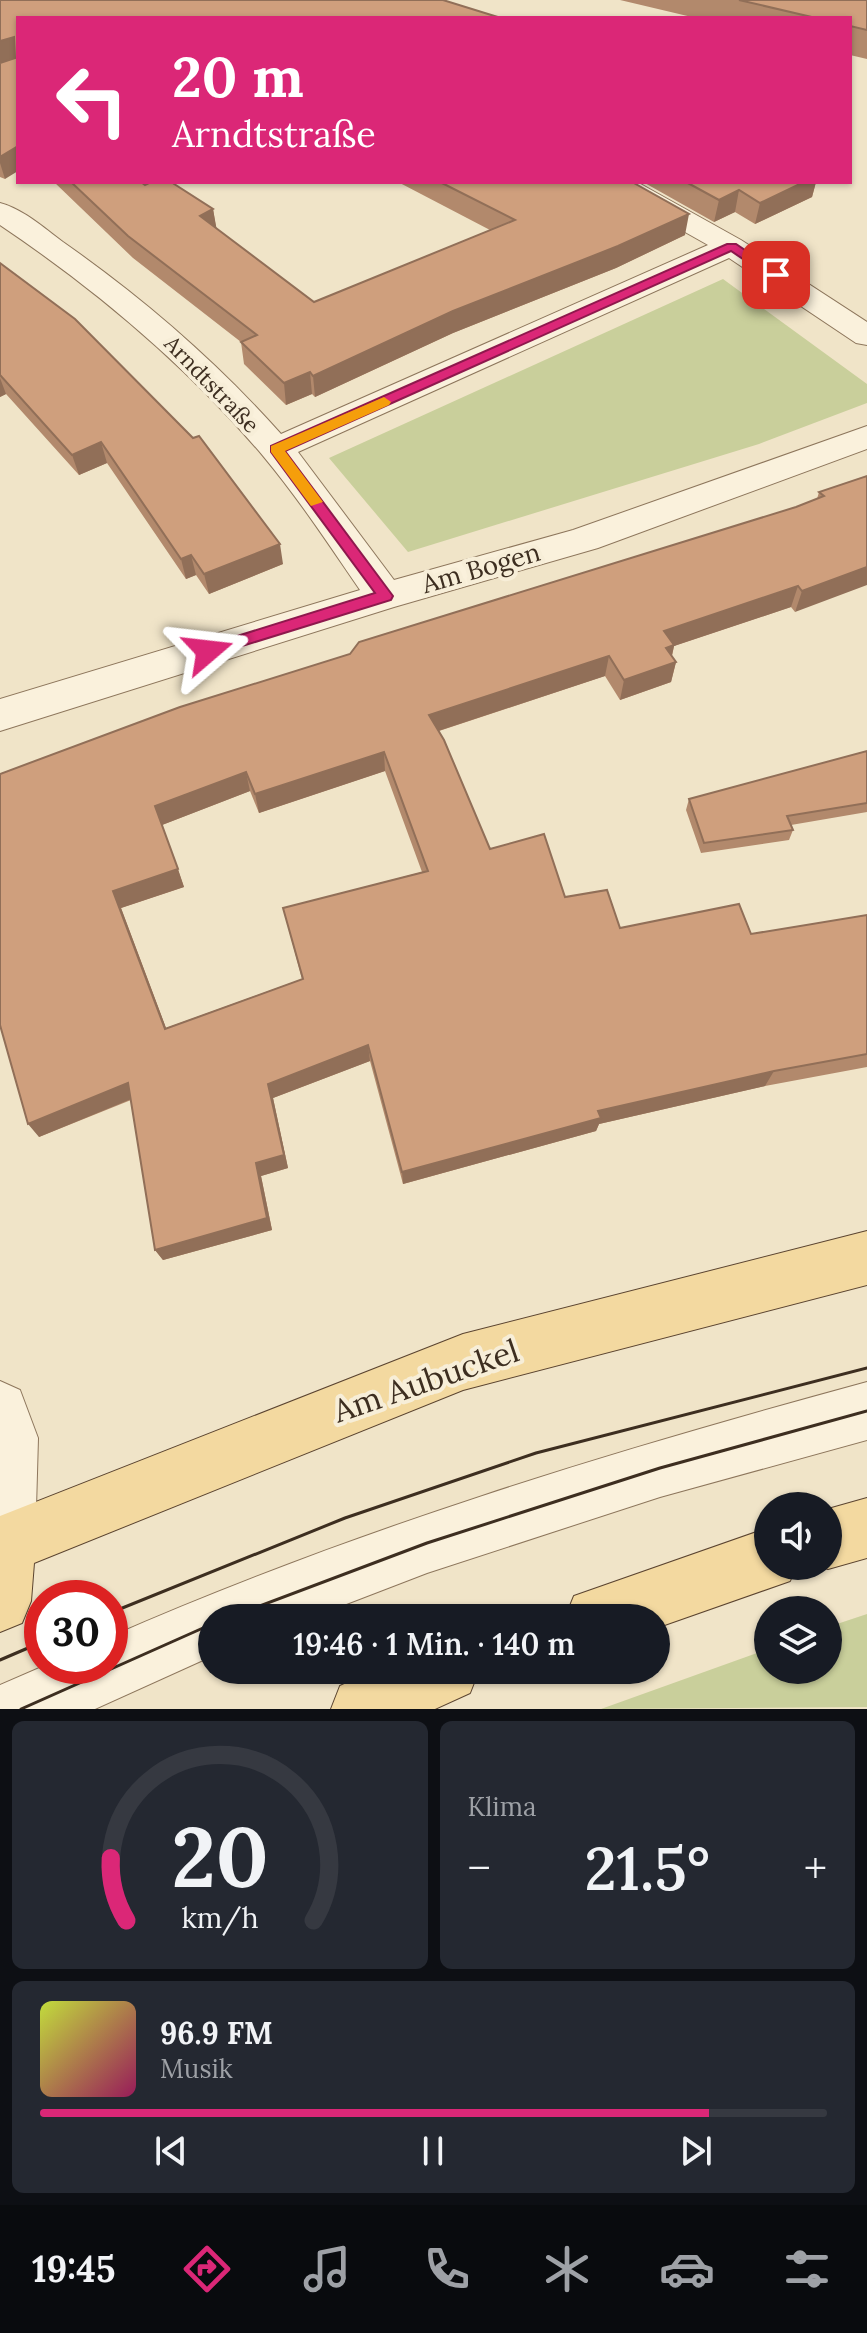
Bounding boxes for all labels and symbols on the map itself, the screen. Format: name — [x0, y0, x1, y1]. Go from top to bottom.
pin — [742, 241, 810, 309]
street label: Arndtstraße — [158, 329, 265, 439]
street label: Am Bogen — [417, 535, 544, 600]
position arrow — [166, 609, 250, 693]
street label: Am Aubuckel — [327, 1330, 524, 1432]
speed limit sign: 30 — [24, 1580, 128, 1684]

